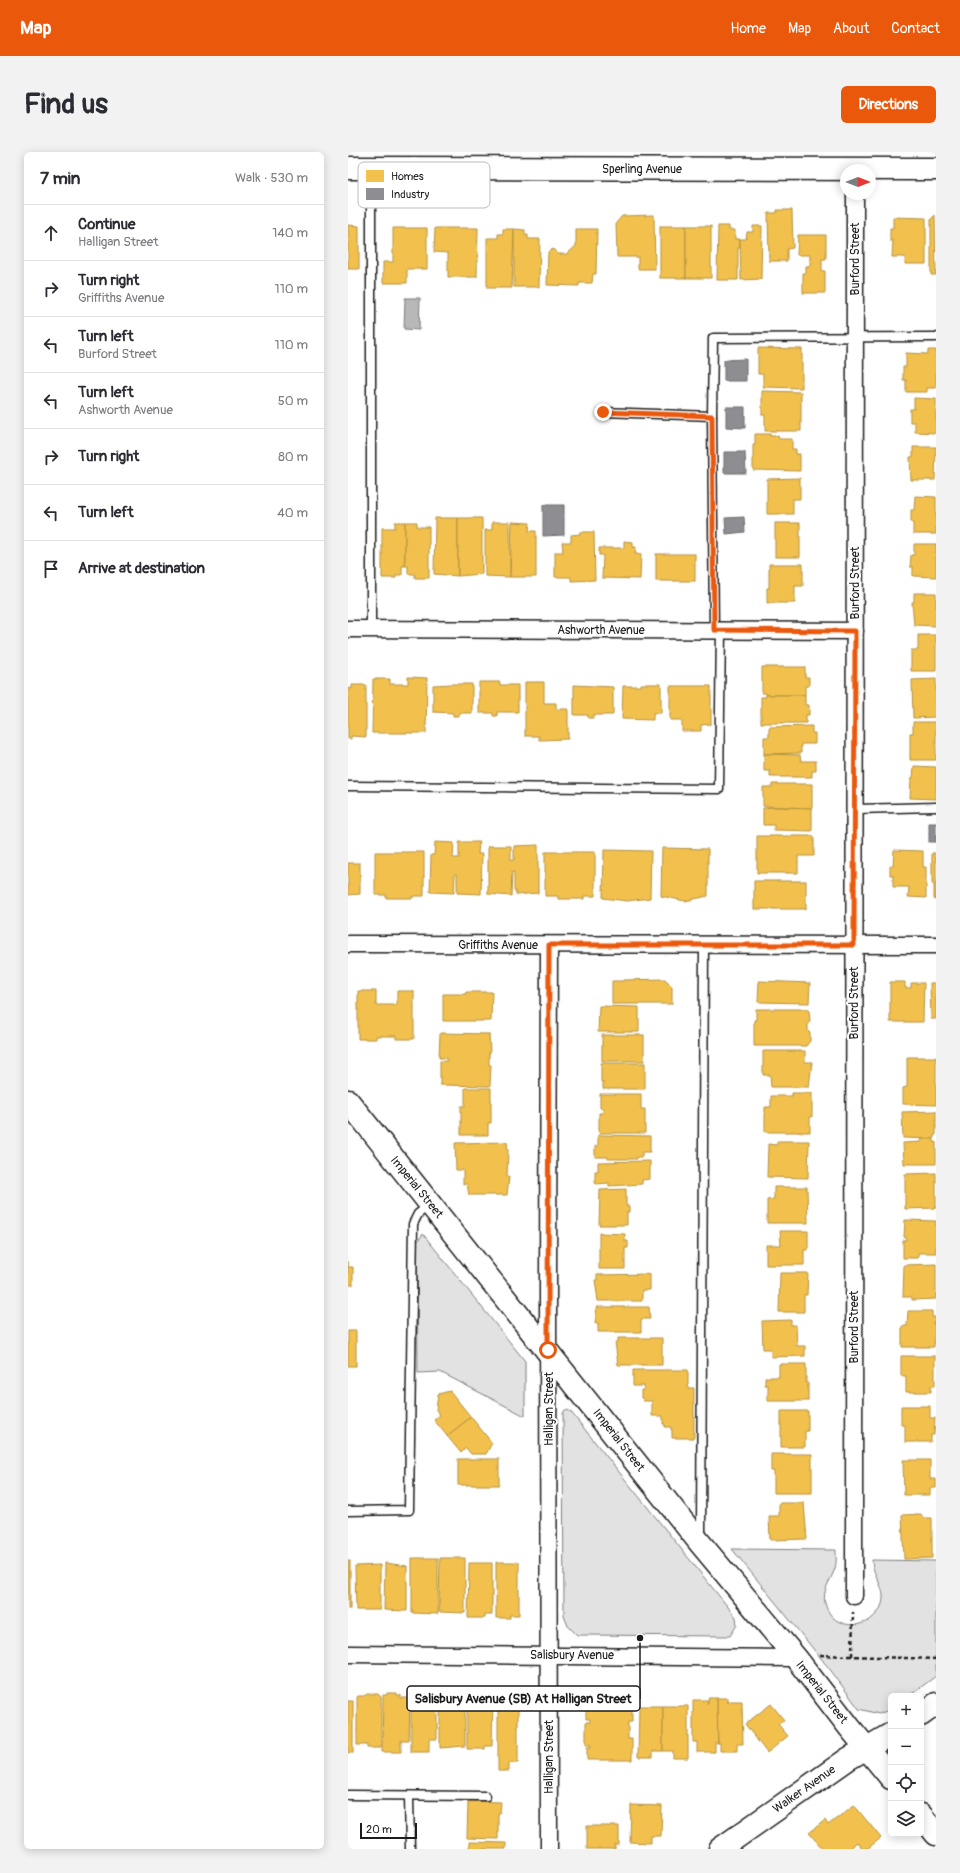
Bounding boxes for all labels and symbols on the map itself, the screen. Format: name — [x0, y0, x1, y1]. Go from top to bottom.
legend — [358, 162, 490, 208]
street label: Sperling Avenue — [602, 162, 682, 177]
north arrow — [840, 164, 876, 200]
text: Homes — [391, 170, 424, 183]
text: Industry — [391, 188, 430, 201]
street label: Burford Street — [848, 222, 863, 295]
route end — [594, 403, 612, 421]
street label: Burford Street — [848, 546, 863, 619]
street label: Ashworth Avenue — [557, 623, 645, 638]
street label: Griffiths Avenue — [458, 938, 538, 953]
street label: Burford Street — [847, 966, 862, 1039]
street label: Imperial Street — [387, 1153, 446, 1222]
street label: Burford Street — [847, 1290, 862, 1363]
route start — [539, 1341, 557, 1359]
street label: Halligan Street — [542, 1372, 557, 1446]
street label: Imperial Street — [589, 1406, 648, 1475]
street label: Salisbury Avenue — [530, 1648, 614, 1663]
street label: Imperial Street — [792, 1658, 851, 1727]
callout: Salisbury Avenue (SB) At Halligan Street — [407, 1686, 640, 1711]
text: Salisbury Avenue (SB) At Halligan Street — [415, 1691, 632, 1707]
street label: Halligan Street — [542, 1720, 557, 1794]
street label: Walker Avenue — [770, 1762, 839, 1817]
scale bar — [360, 1821, 417, 1840]

